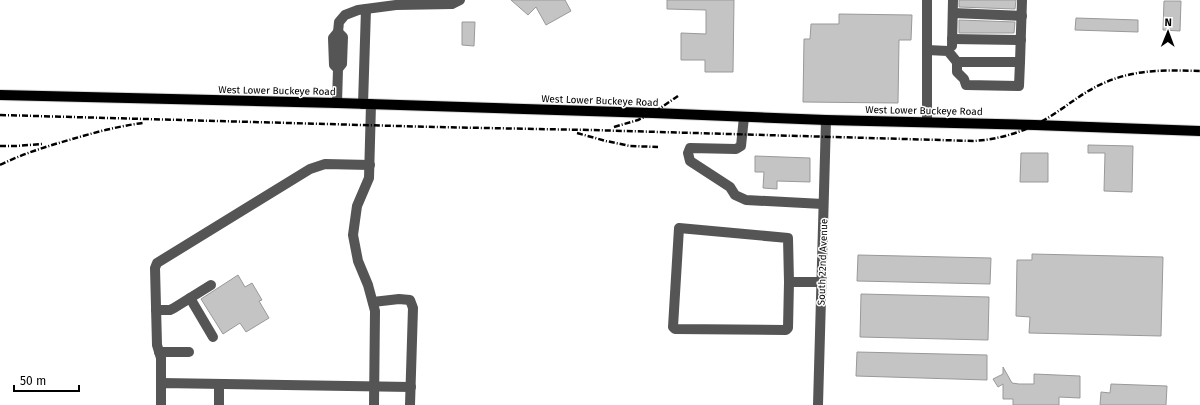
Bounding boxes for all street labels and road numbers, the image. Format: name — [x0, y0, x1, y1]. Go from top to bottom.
street label: West Lower Buckeye Road — [218, 84, 336, 98]
street label: West Lower Buckeye Road — [541, 93, 659, 109]
street label: West Lower Buckeye Road — [865, 104, 983, 118]
street label: South 22nd Avenue — [815, 218, 831, 306]

